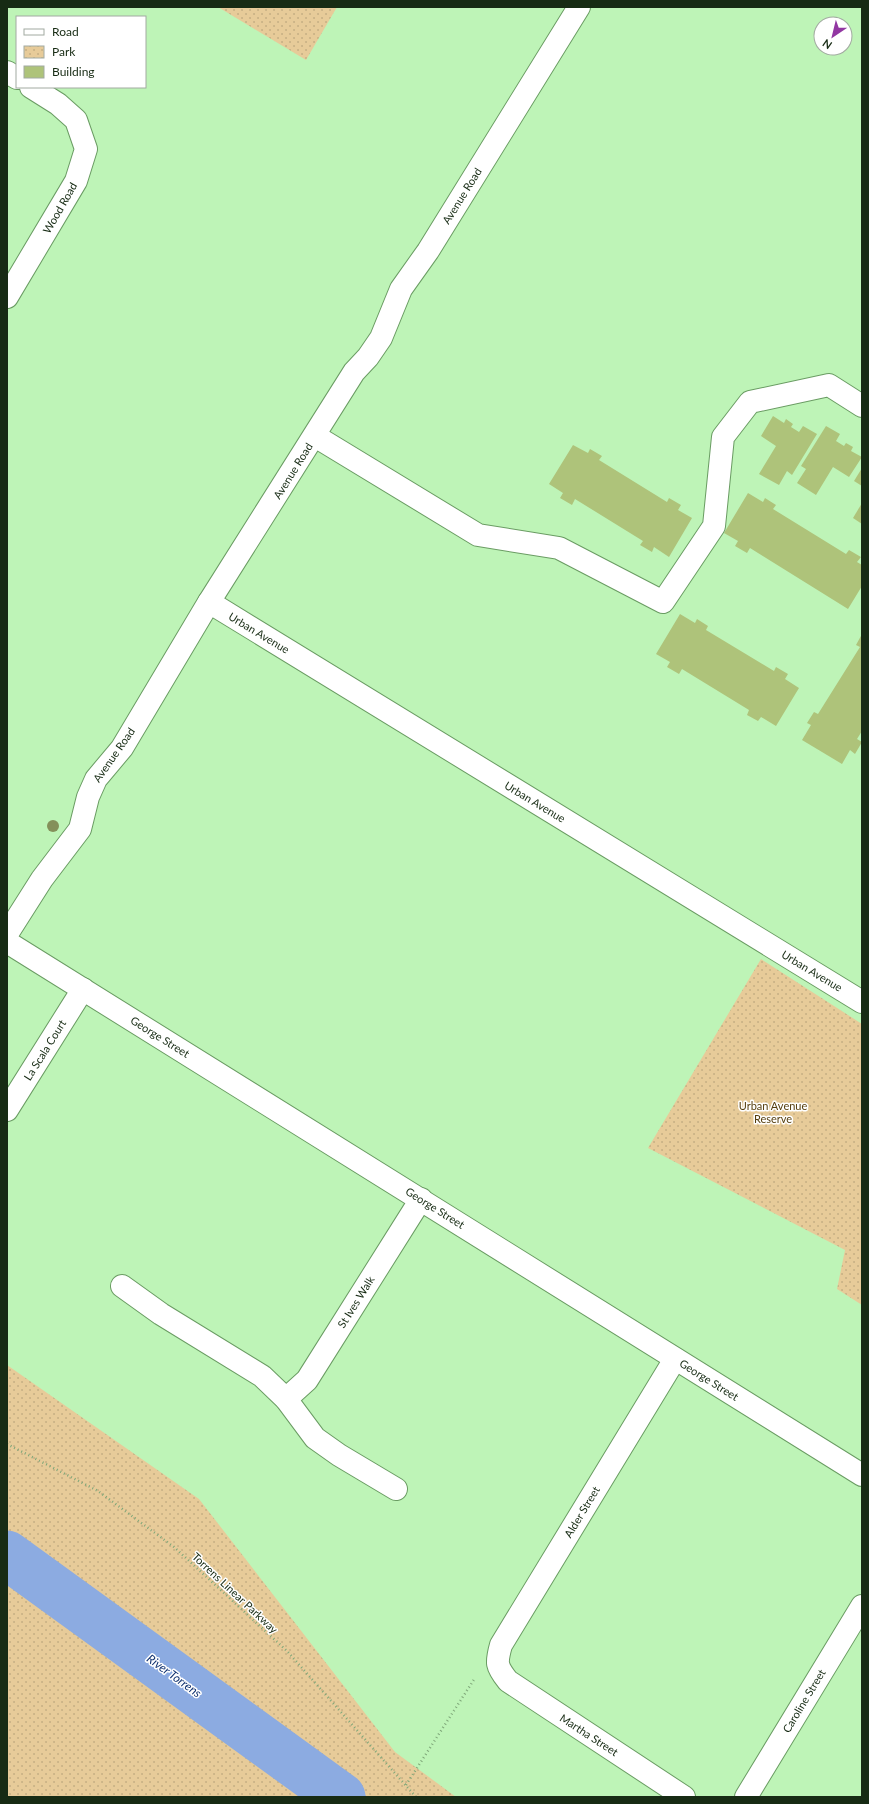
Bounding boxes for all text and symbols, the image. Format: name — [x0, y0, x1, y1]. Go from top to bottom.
legend — [16, 16, 146, 88]
north arrow — [813, 16, 853, 56]
text: Road — [52, 24, 79, 39]
text: N — [820, 37, 834, 52]
text: Park — [52, 44, 76, 59]
text: Building — [52, 64, 95, 79]
street label: Avenue Road — [439, 165, 484, 226]
street label: Wood Road — [40, 180, 79, 236]
street label: Avenue Road — [270, 440, 315, 501]
street label: Urban Avenue — [227, 609, 292, 656]
street label: Avenue Road — [90, 725, 137, 785]
street label: Urban Avenue — [503, 778, 568, 825]
street label: Urban Avenue — [780, 947, 845, 994]
street label: George Street — [128, 1013, 192, 1060]
street label: La Scala Court — [21, 1017, 68, 1082]
park label: Urban Avenue Reserve — [739, 1099, 807, 1125]
street label: George Street — [403, 1184, 467, 1231]
street label: St Ives Walk — [335, 1273, 377, 1330]
street label: George Street — [677, 1356, 741, 1403]
street label: Alder Street — [561, 1484, 602, 1540]
street label: Torrens Linear Parkway — [190, 1550, 281, 1636]
water label: River Torrens — [144, 1651, 205, 1701]
street label: Caroline Street — [780, 1667, 828, 1735]
street label: Martha Street — [558, 1711, 621, 1758]

